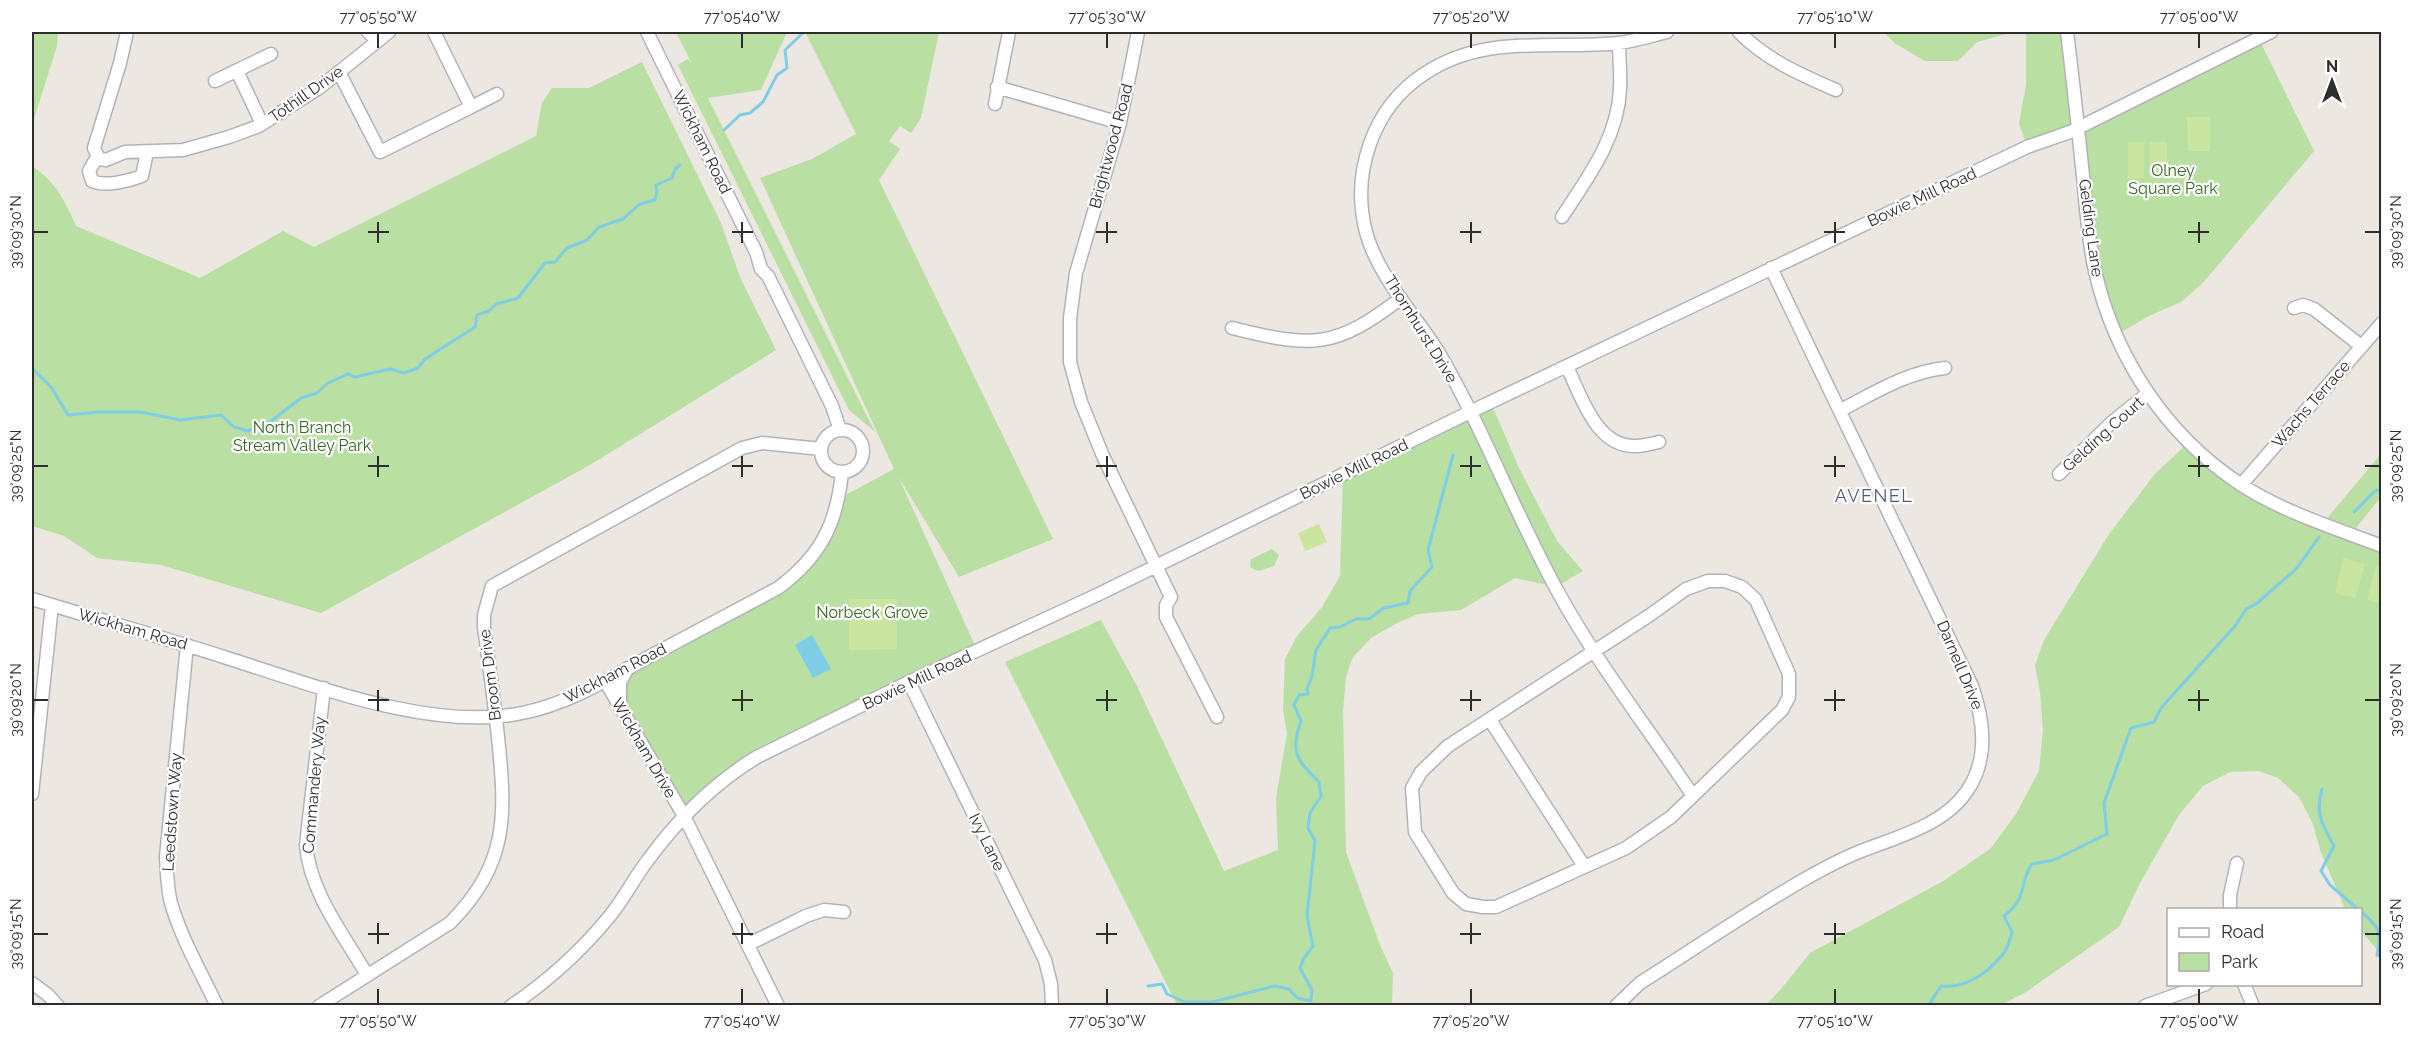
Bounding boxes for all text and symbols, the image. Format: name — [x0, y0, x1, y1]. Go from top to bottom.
text: 77°05'50"W — [339, 8, 417, 26]
text: 77°05'40"W — [704, 8, 780, 26]
text: 77°05'30"W — [1068, 8, 1146, 26]
text: 77°05'20"W — [1432, 8, 1510, 26]
text: 77°05'10"W — [1797, 8, 1873, 26]
text: 77°05'00"W — [2160, 8, 2238, 26]
north arrow — [2302, 51, 2362, 111]
text: N — [2326, 57, 2338, 76]
street label: Tothill Drive — [265, 62, 347, 126]
street label: Brightwood Road — [1085, 81, 1137, 210]
street label: Wickham Road — [669, 87, 735, 197]
park label: Olney Square Park — [2128, 161, 2218, 198]
street label: Bowie Mill Road — [1864, 163, 1980, 231]
street label: Gelding Lane — [2075, 178, 2107, 278]
text: 39°09'30"N — [7, 195, 25, 269]
text: 39°09'30"N — [2387, 195, 2405, 269]
street label: Thornhurst Drive — [1380, 272, 1462, 386]
street label: Wachs Terrace — [2268, 356, 2354, 452]
street label: Gelding Court — [2058, 392, 2148, 475]
park label: North Branch Stream Valley Park — [233, 418, 372, 455]
text: 39°09'25"N — [7, 430, 25, 502]
text: 39°09'25"N — [2387, 430, 2405, 502]
street label: Bowie Mill Road — [1297, 435, 1411, 503]
district label: AVENEL — [1835, 485, 1913, 506]
park label: Norbeck Grove — [816, 603, 928, 622]
street label: Wickham Road — [76, 604, 190, 654]
street label: Darnell Drive — [1933, 618, 1987, 712]
street label: Broom Drive — [475, 628, 505, 722]
street label: Wickham Road — [560, 639, 670, 707]
street label: Bowie Mill Road — [859, 646, 975, 714]
text: 39°09'20"N — [7, 663, 25, 737]
text: 39°09'20"N — [2387, 663, 2405, 737]
street label: Wickham Drive — [608, 695, 680, 801]
street label: Commandery Way — [299, 715, 329, 854]
street label: Leedstown Way — [158, 752, 186, 872]
street label: Ivy Lane — [965, 810, 1009, 874]
text: 39°09'15"N — [7, 898, 25, 970]
text: 39°09'15"N — [2387, 898, 2405, 970]
legend — [2167, 908, 2362, 986]
text: Road — [2221, 921, 2264, 942]
text: Park — [2221, 951, 2258, 972]
text: 77°05'50"W — [339, 1012, 417, 1030]
text: 77°05'40"W — [704, 1012, 780, 1030]
text: 77°05'30"W — [1068, 1012, 1146, 1030]
text: 77°05'20"W — [1432, 1012, 1510, 1030]
text: 77°05'10"W — [1797, 1012, 1873, 1030]
text: 77°05'00"W — [2160, 1012, 2238, 1030]

